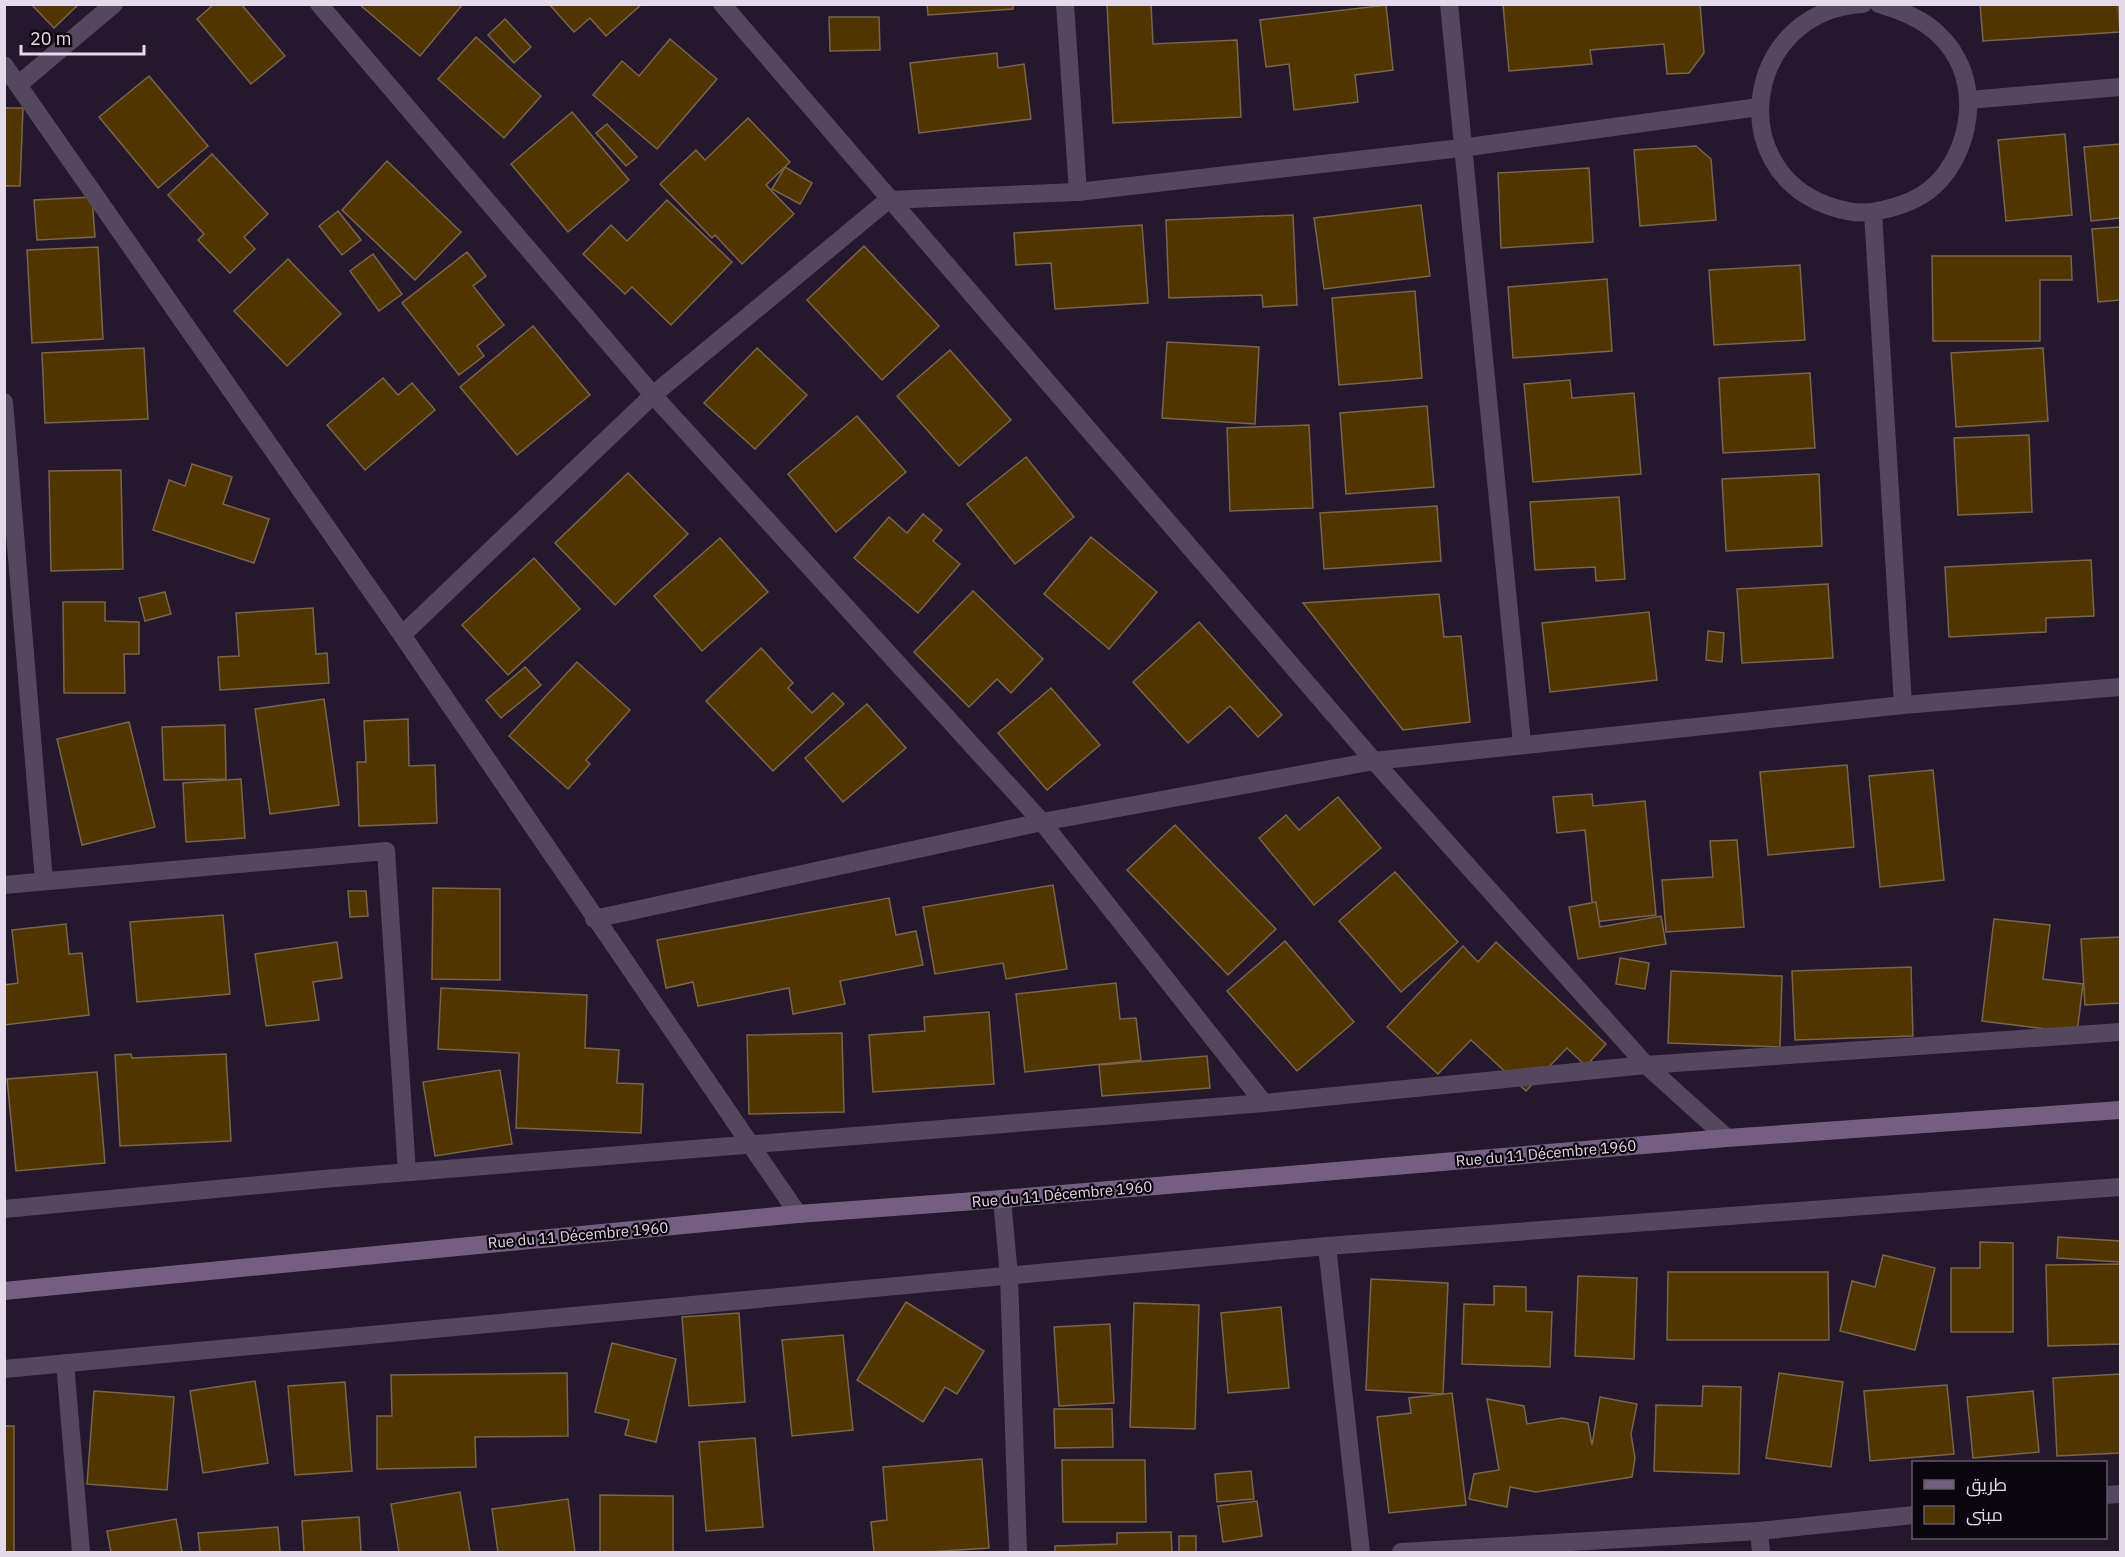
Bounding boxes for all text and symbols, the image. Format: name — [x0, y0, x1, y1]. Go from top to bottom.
scale bar — [21, 18, 144, 56]
text: 20 m — [30, 27, 72, 50]
street label: Rue du 11 Décembre 1960 — [1455, 1136, 1637, 1170]
street label: Rue du 11 Décembre 1960 — [971, 1177, 1153, 1211]
street label: Rue du 11 Décembre 1960 — [487, 1218, 669, 1252]
legend — [1912, 1461, 2107, 1539]
text: طريق — [1966, 1473, 2007, 1497]
text: مبنى — [1966, 1503, 2003, 1526]

